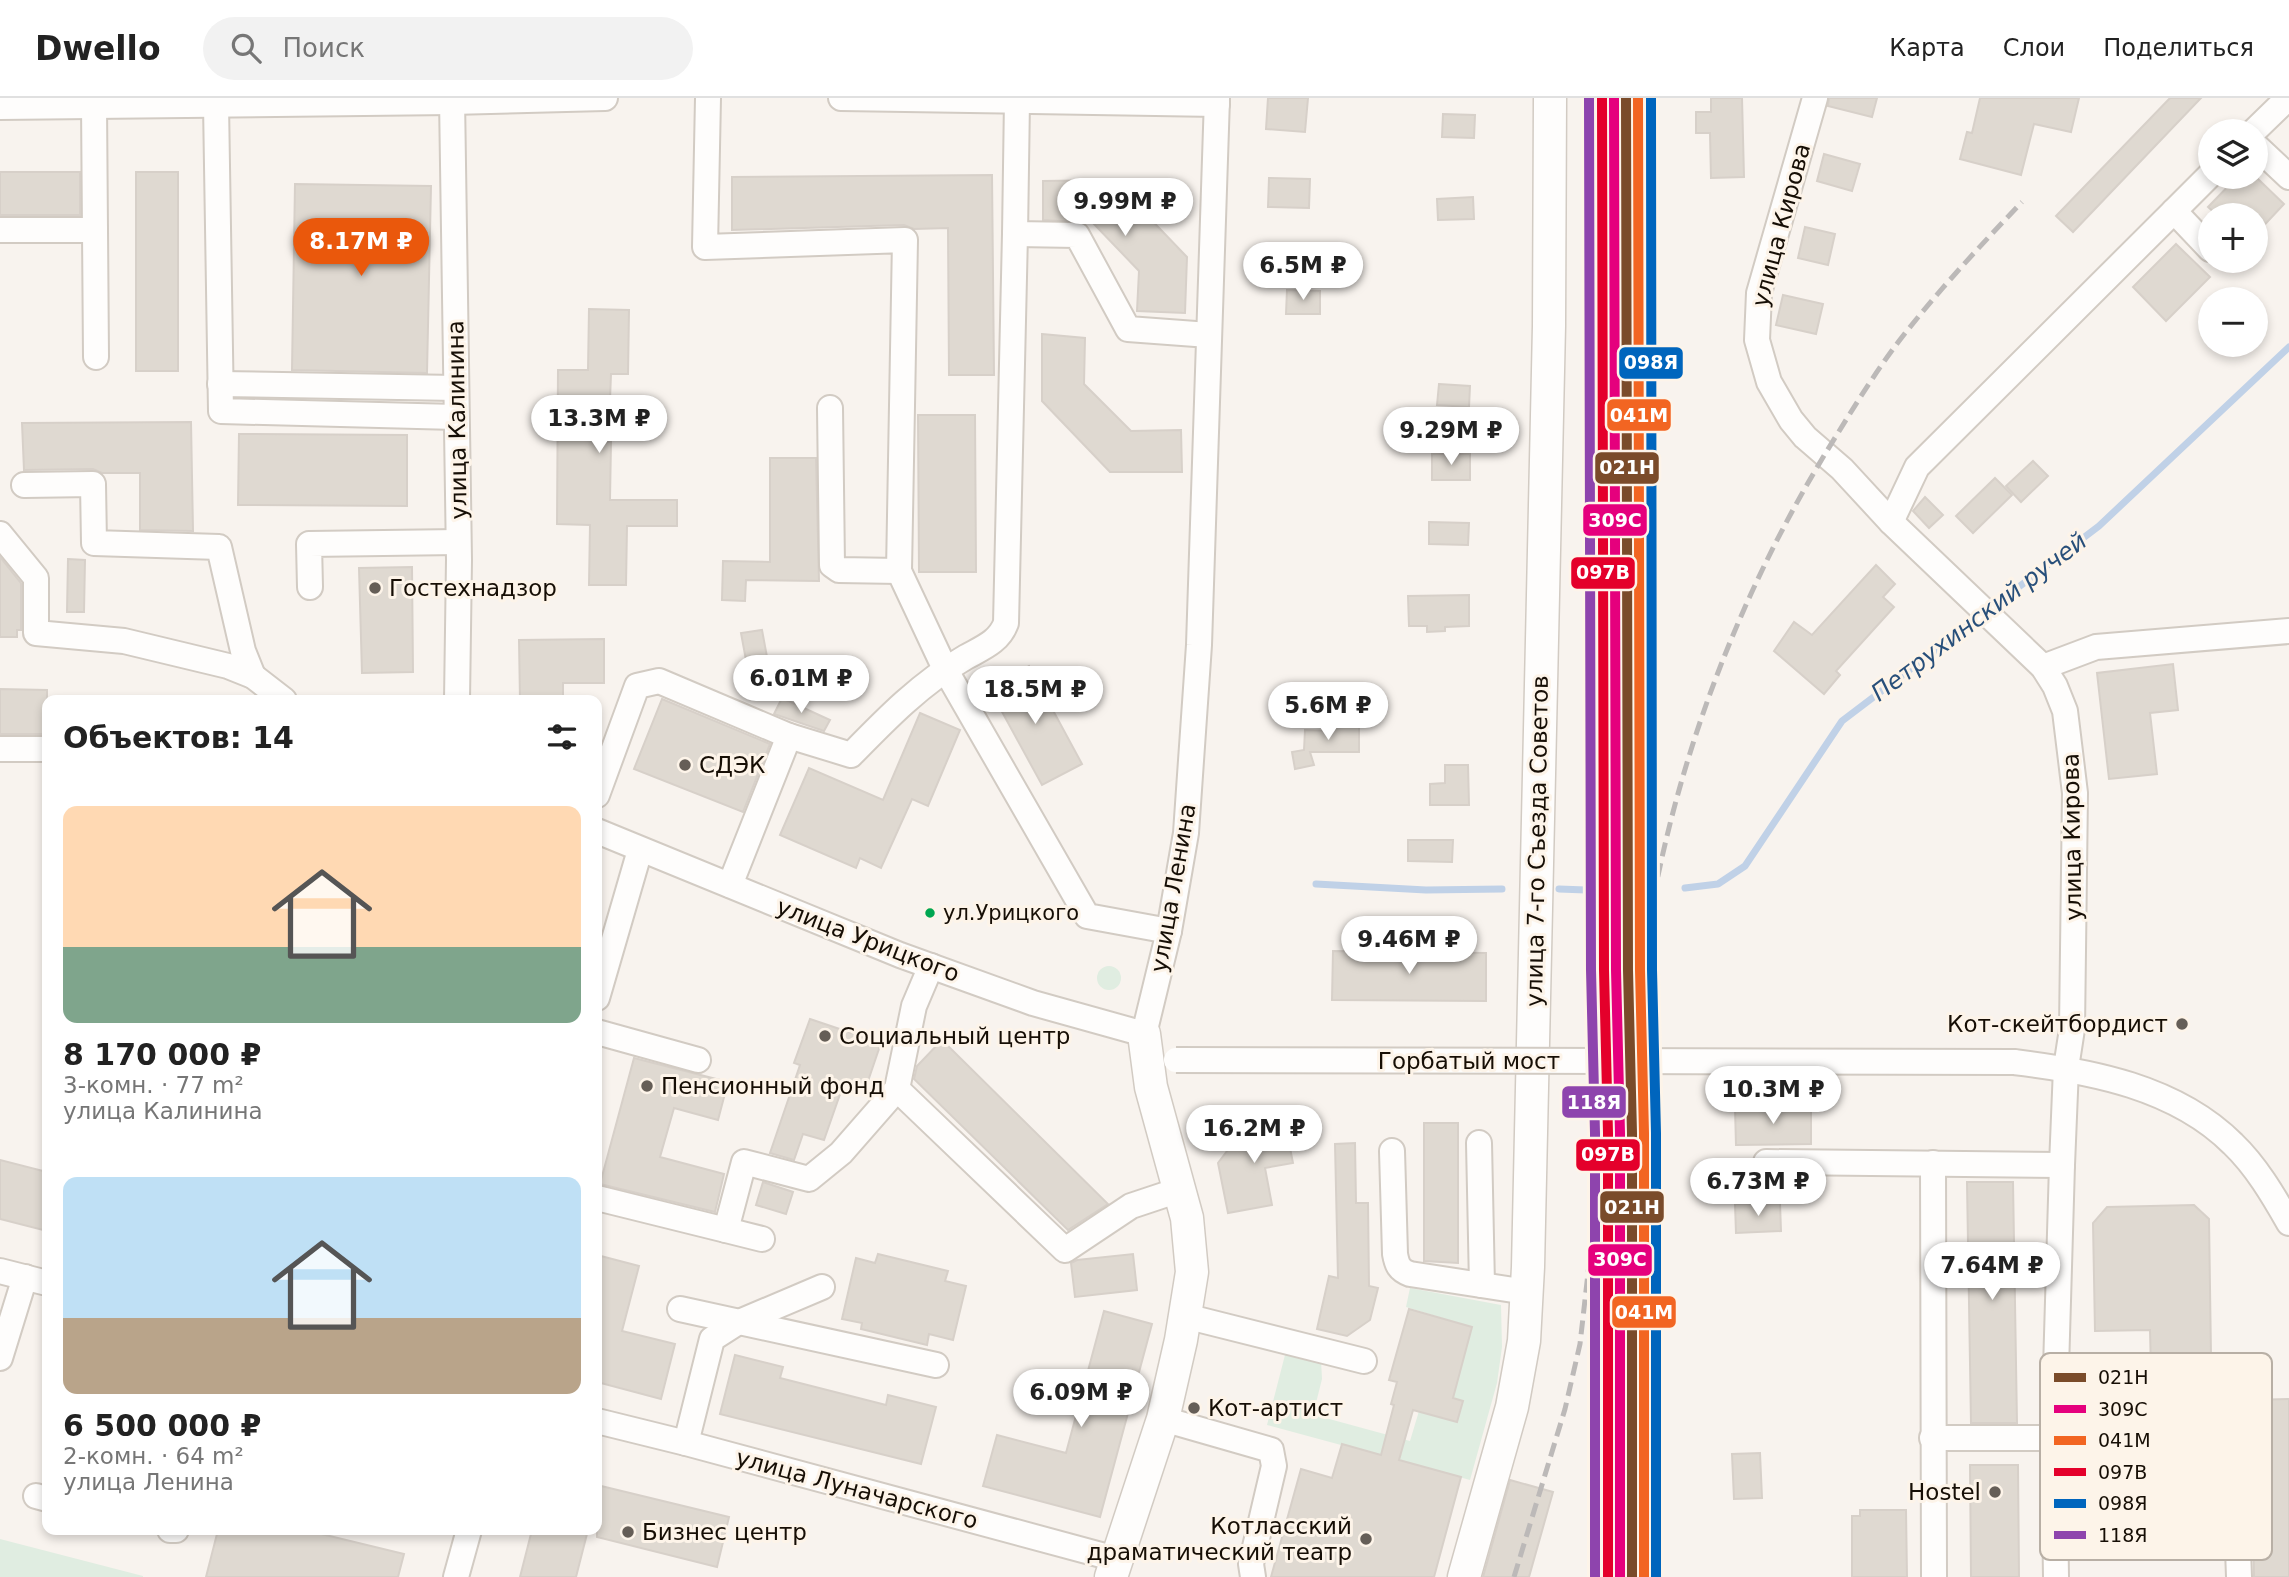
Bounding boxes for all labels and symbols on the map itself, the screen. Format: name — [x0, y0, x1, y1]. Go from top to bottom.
street label: улица Кирова — [1747, 141, 1815, 309]
pin: 9.99M ₽ — [1060, 178, 1190, 238]
pin: 8.17M ₽ — [296, 218, 426, 278]
pin: 6.5M ₽ — [1246, 242, 1360, 302]
street label: улица Калинина — [442, 320, 472, 520]
line badge: 098Я — [1618, 346, 1684, 380]
text: 098Я — [1624, 351, 1678, 373]
pin: 13.3M ₽ — [534, 396, 664, 455]
line badge: 041М — [1606, 398, 1672, 432]
text: 041М — [1610, 404, 1668, 426]
pin: 9.29M ₽ — [1386, 408, 1516, 467]
line badge: 021Н — [1594, 451, 1660, 485]
text: 021Н — [1599, 456, 1655, 478]
line badge: 309С — [1582, 503, 1648, 537]
text: 309С — [1588, 509, 1642, 531]
water label: Петрухинский ручей — [1866, 527, 2092, 707]
line badge: 097В — [1570, 556, 1636, 590]
text: 097В — [1576, 561, 1630, 583]
place label: Гостехнадзор — [389, 575, 557, 601]
marker: Гостехнадзор — [367, 580, 383, 596]
pin: 6.01M ₽ — [736, 656, 866, 715]
pin: 18.5M ₽ — [970, 666, 1100, 726]
street label: улица 7-го Съезда Советов — [1521, 675, 1553, 1007]
pin: 5.6M ₽ — [1271, 682, 1385, 742]
place label: СДЭК — [699, 752, 765, 778]
street label: улица Кирова — [2058, 753, 2086, 921]
marker: СДЭК — [677, 757, 693, 773]
street label: улица Ленина — [1145, 802, 1201, 974]
street label: улица Урицкого — [773, 893, 963, 987]
place label: ул.Урицкого — [943, 901, 1079, 925]
marker: ул.Урицкого — [923, 906, 937, 920]
pin: 9.46M ₽ — [1344, 916, 1474, 976]
place label: Кот-скейтбордист — [1947, 1011, 2168, 1037]
marker: Кот-скейтбордист — [2174, 1016, 2190, 1032]
place label: Социальный центр — [839, 1023, 1070, 1049]
marker: Социальный центр — [817, 1028, 833, 1044]
street label: Горбатый мост — [1378, 1048, 1560, 1074]
pin: 10.3M ₽ — [1708, 1066, 1838, 1126]
place label: Пенсионный фонд — [661, 1073, 884, 1099]
marker: Пенсионный фонд — [639, 1078, 655, 1094]
line badge: 118Я — [1561, 1085, 1627, 1119]
text: 118Я — [1567, 1091, 1621, 1113]
pin: 16.2M ₽ — [1189, 1105, 1319, 1165]
line badge: 097В — [1575, 1138, 1641, 1172]
text: 097В — [1581, 1143, 1635, 1165]
pin: 6.73M ₽ — [1693, 1158, 1823, 1218]
line badge: 021Н — [1599, 1190, 1665, 1224]
text: 021Н — [1604, 1196, 1660, 1218]
pin: 7.64M ₽ — [1927, 1242, 2057, 1302]
line badge: 309С — [1587, 1243, 1653, 1277]
text: 309С — [1593, 1248, 1647, 1270]
line badge: 041М — [1611, 1295, 1677, 1329]
text: 041М — [1615, 1301, 1673, 1323]
legend — [2040, 1353, 2272, 1560]
text: 021Н — [2098, 1366, 2149, 1388]
pin: 6.09M ₽ — [1016, 1370, 1146, 1429]
place label: Кот-артист — [1208, 1395, 1343, 1421]
text: 309С — [2098, 1398, 2148, 1420]
marker: Кот-артист — [1186, 1400, 1202, 1416]
text: 041М — [2098, 1429, 2151, 1451]
street label: улица Луначарского — [733, 1444, 981, 1534]
text: 097В — [2098, 1461, 2147, 1483]
place label: Hostel — [1908, 1479, 1981, 1505]
marker: Hostel — [1987, 1484, 2003, 1500]
text: 098Я — [2098, 1492, 2147, 1514]
place label: Котласский драматический театр — [1086, 1513, 1352, 1565]
place label: Бизнес центр — [642, 1519, 807, 1545]
marker: Бизнес центр — [620, 1524, 636, 1540]
text: 118Я — [2098, 1524, 2147, 1546]
marker: Котласский драматический театр — [1358, 1531, 1374, 1547]

